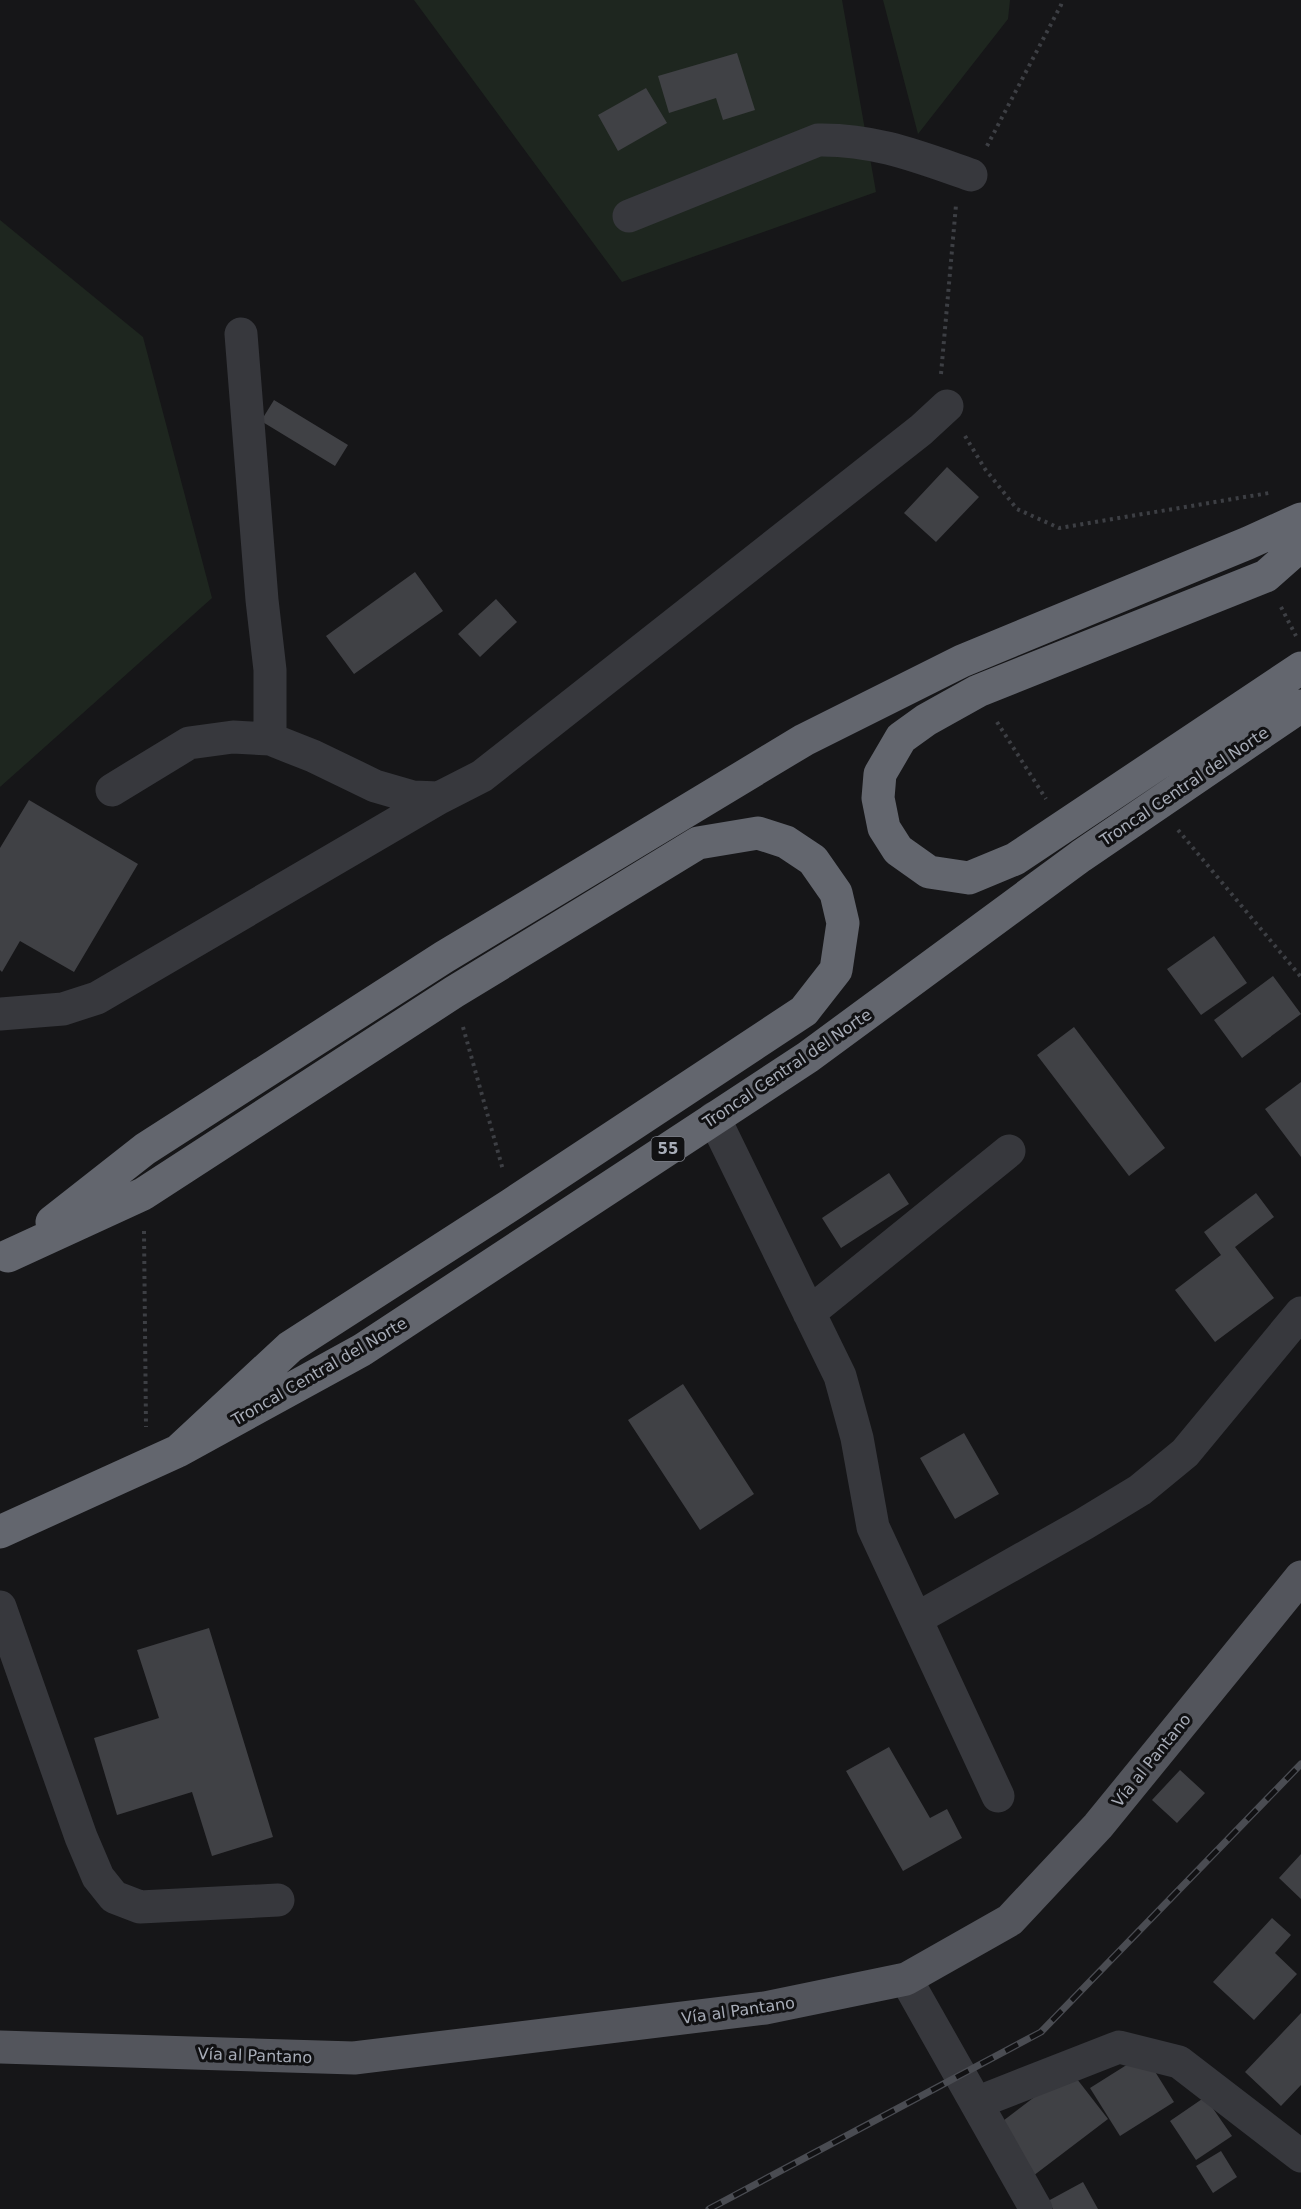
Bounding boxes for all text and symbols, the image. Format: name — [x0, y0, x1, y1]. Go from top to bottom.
street label: Troncal Central del Norte — [1096, 723, 1272, 851]
street label: Troncal Central del Norte — [699, 1005, 875, 1133]
road number: 55 — [652, 1137, 684, 1161]
street label: Troncal Central del Norte — [227, 1313, 410, 1430]
street label: Vía al Pantano — [1108, 1710, 1195, 1811]
street label: Vía al Pantano — [680, 1993, 796, 2028]
street label: Vía al Pantano — [197, 2044, 313, 2067]

